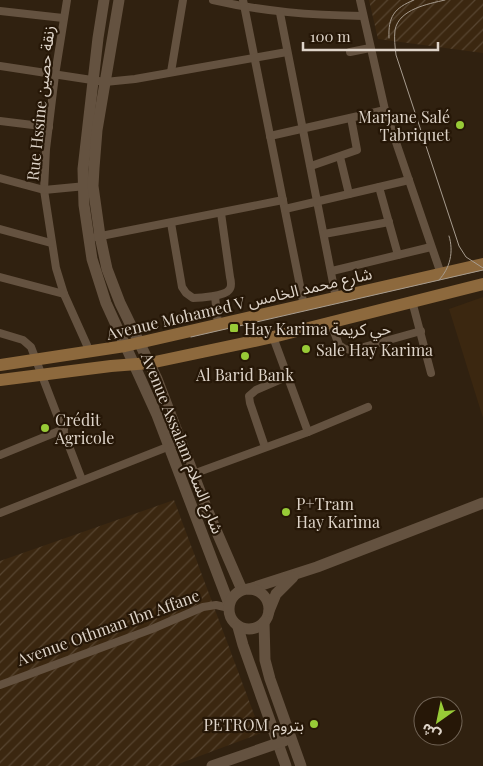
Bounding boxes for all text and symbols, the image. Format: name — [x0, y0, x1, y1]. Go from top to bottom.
scale bar — [303, 20, 438, 52]
street label: Rue Hssine زنقة حصين — [21, 24, 59, 182]
text: 100 m — [310, 26, 351, 46]
place label: Marjane Salé Tabriquet — [358, 106, 450, 145]
marker: Marjane Salé Tabriquet — [454, 119, 466, 131]
street label: Avenue Mohamed V شارع محمد الخامس — [103, 262, 375, 347]
place label: Hay Karima حي كريمة — [244, 318, 391, 341]
marker: Hay Karima حي كريمة — [228, 322, 240, 334]
place label: Sale Hay Karima — [316, 339, 433, 360]
marker: Sale Hay Karima — [300, 343, 312, 355]
street label: Avenue Assalam شارع السلام — [134, 348, 229, 538]
marker: Al Barid Bank — [239, 350, 251, 362]
place label: Al Barid Bank — [195, 364, 294, 385]
place label: Crédit Agricole — [54, 409, 114, 448]
marker: Crédit Agricole — [39, 422, 51, 434]
place label: P+Tram Hay Karima — [296, 493, 380, 532]
marker: P+Tram Hay Karima — [280, 506, 292, 518]
street label: Avenue Othman Ibn Affane — [13, 584, 202, 670]
north arrow — [413, 696, 463, 746]
place label: PETROM بتروم — [203, 714, 304, 738]
marker: PETROM بتروم — [308, 718, 320, 730]
text: ش — [417, 719, 444, 746]

